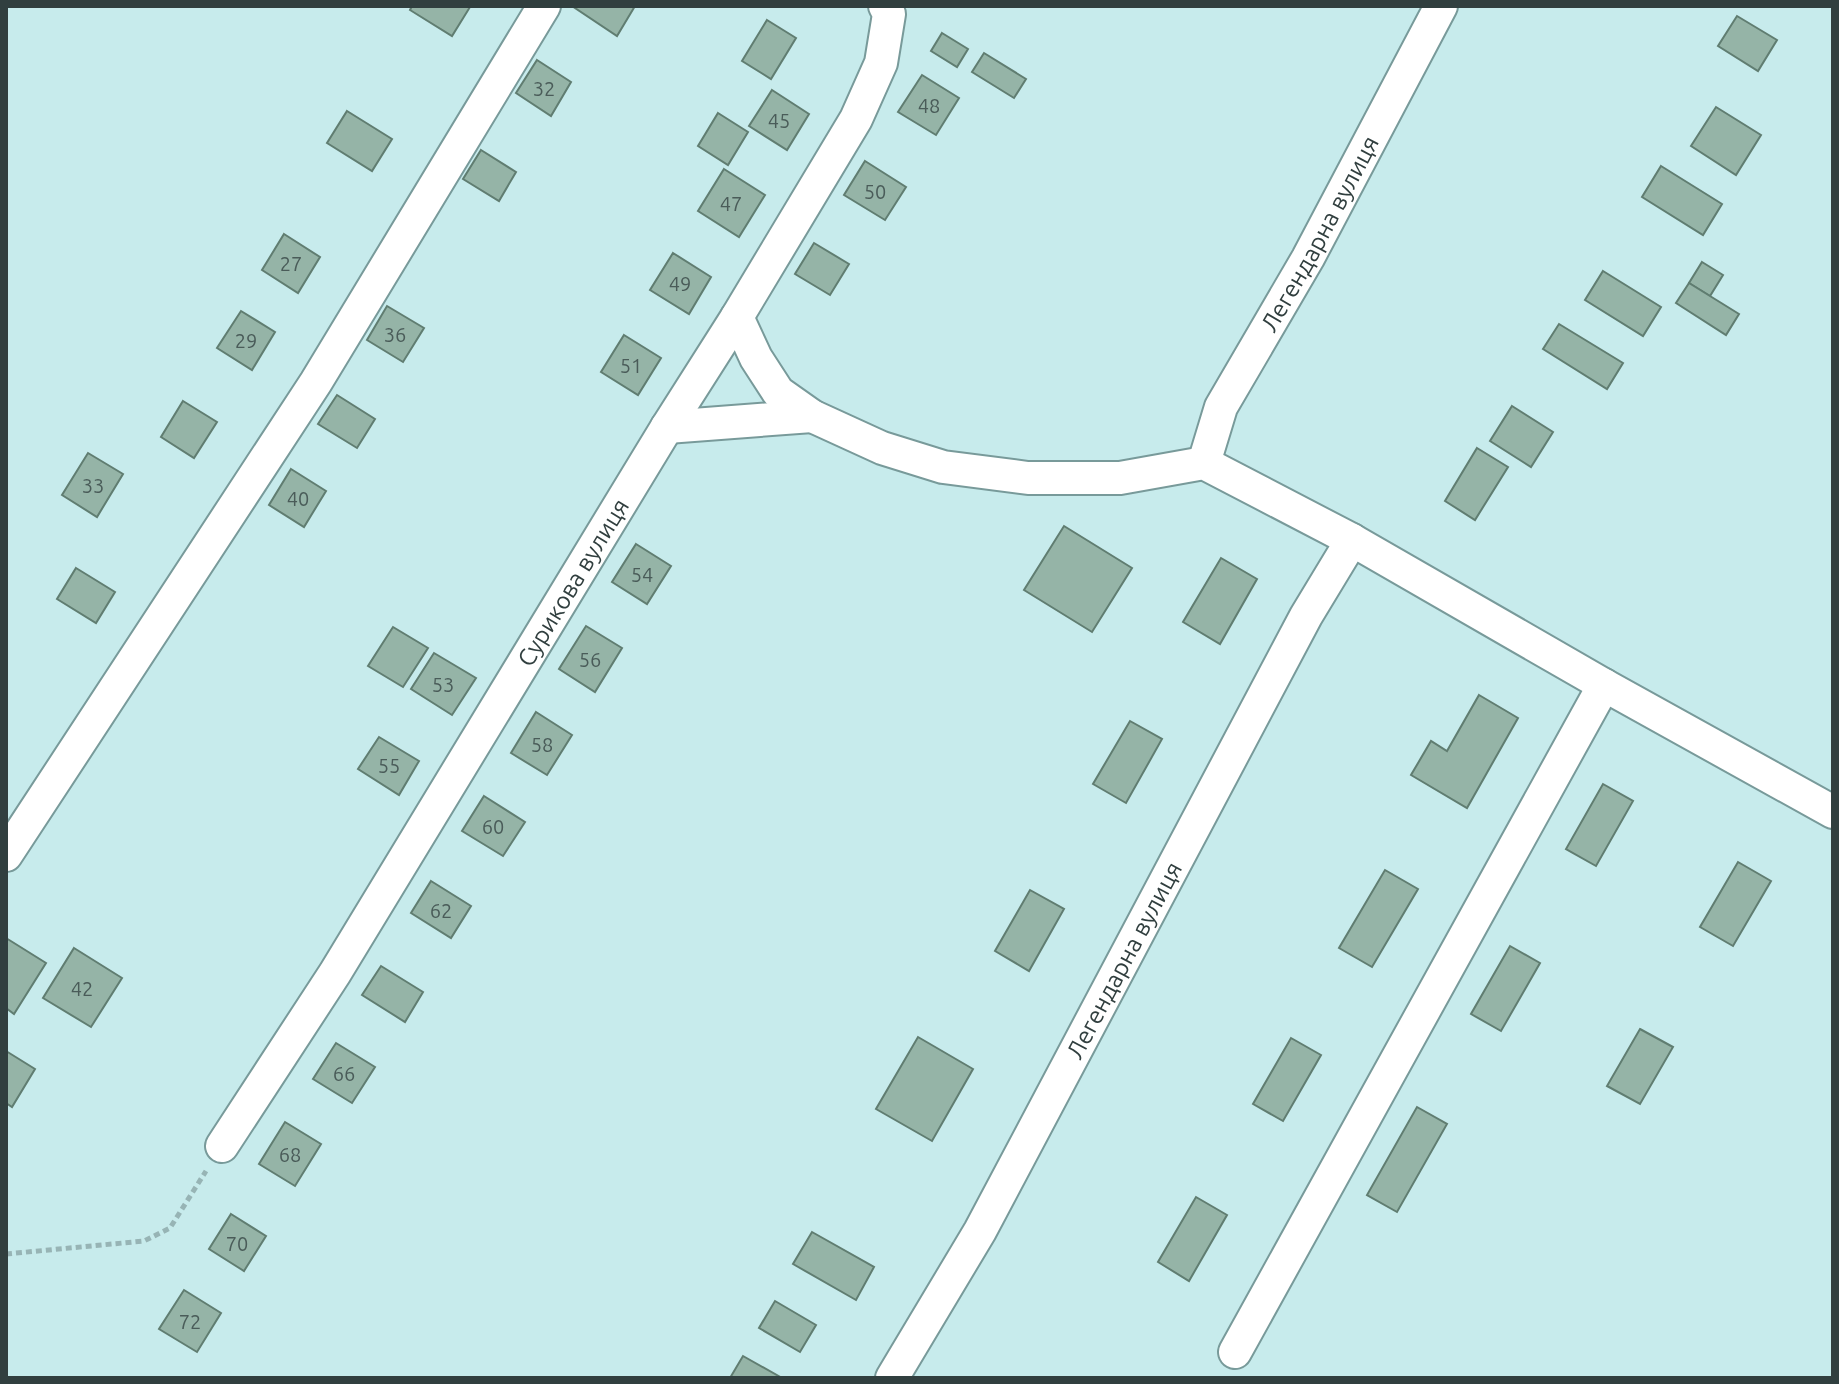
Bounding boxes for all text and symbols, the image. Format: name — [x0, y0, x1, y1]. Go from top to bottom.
house number: 32 — [533, 77, 555, 100]
house number: 48 — [918, 94, 940, 117]
house number: 45 — [768, 109, 790, 132]
street label: Легендарна вулиця — [1255, 131, 1384, 336]
house number: 50 — [864, 180, 886, 203]
house number: 47 — [720, 192, 742, 215]
house number: 27 — [280, 252, 302, 275]
house number: 49 — [669, 272, 691, 295]
house number: 36 — [384, 323, 406, 346]
house number: 29 — [235, 329, 257, 352]
house number: 51 — [620, 354, 642, 377]
house number: 33 — [82, 474, 104, 497]
house number: 40 — [287, 487, 309, 510]
street label: Сурикова вулиця — [511, 494, 634, 671]
house number: 54 — [631, 563, 653, 586]
house number: 56 — [579, 648, 601, 671]
house number: 53 — [432, 673, 454, 696]
house number: 58 — [531, 733, 553, 756]
house number: 55 — [378, 754, 400, 777]
house number: 60 — [482, 815, 504, 838]
street label: Легендарна вулиця — [1060, 857, 1187, 1063]
house number: 62 — [430, 899, 452, 922]
house number: 42 — [71, 977, 93, 1000]
house number: 66 — [333, 1062, 355, 1085]
house number: 68 — [279, 1143, 301, 1166]
house number: 70 — [226, 1232, 248, 1255]
house number: 72 — [179, 1310, 201, 1333]

